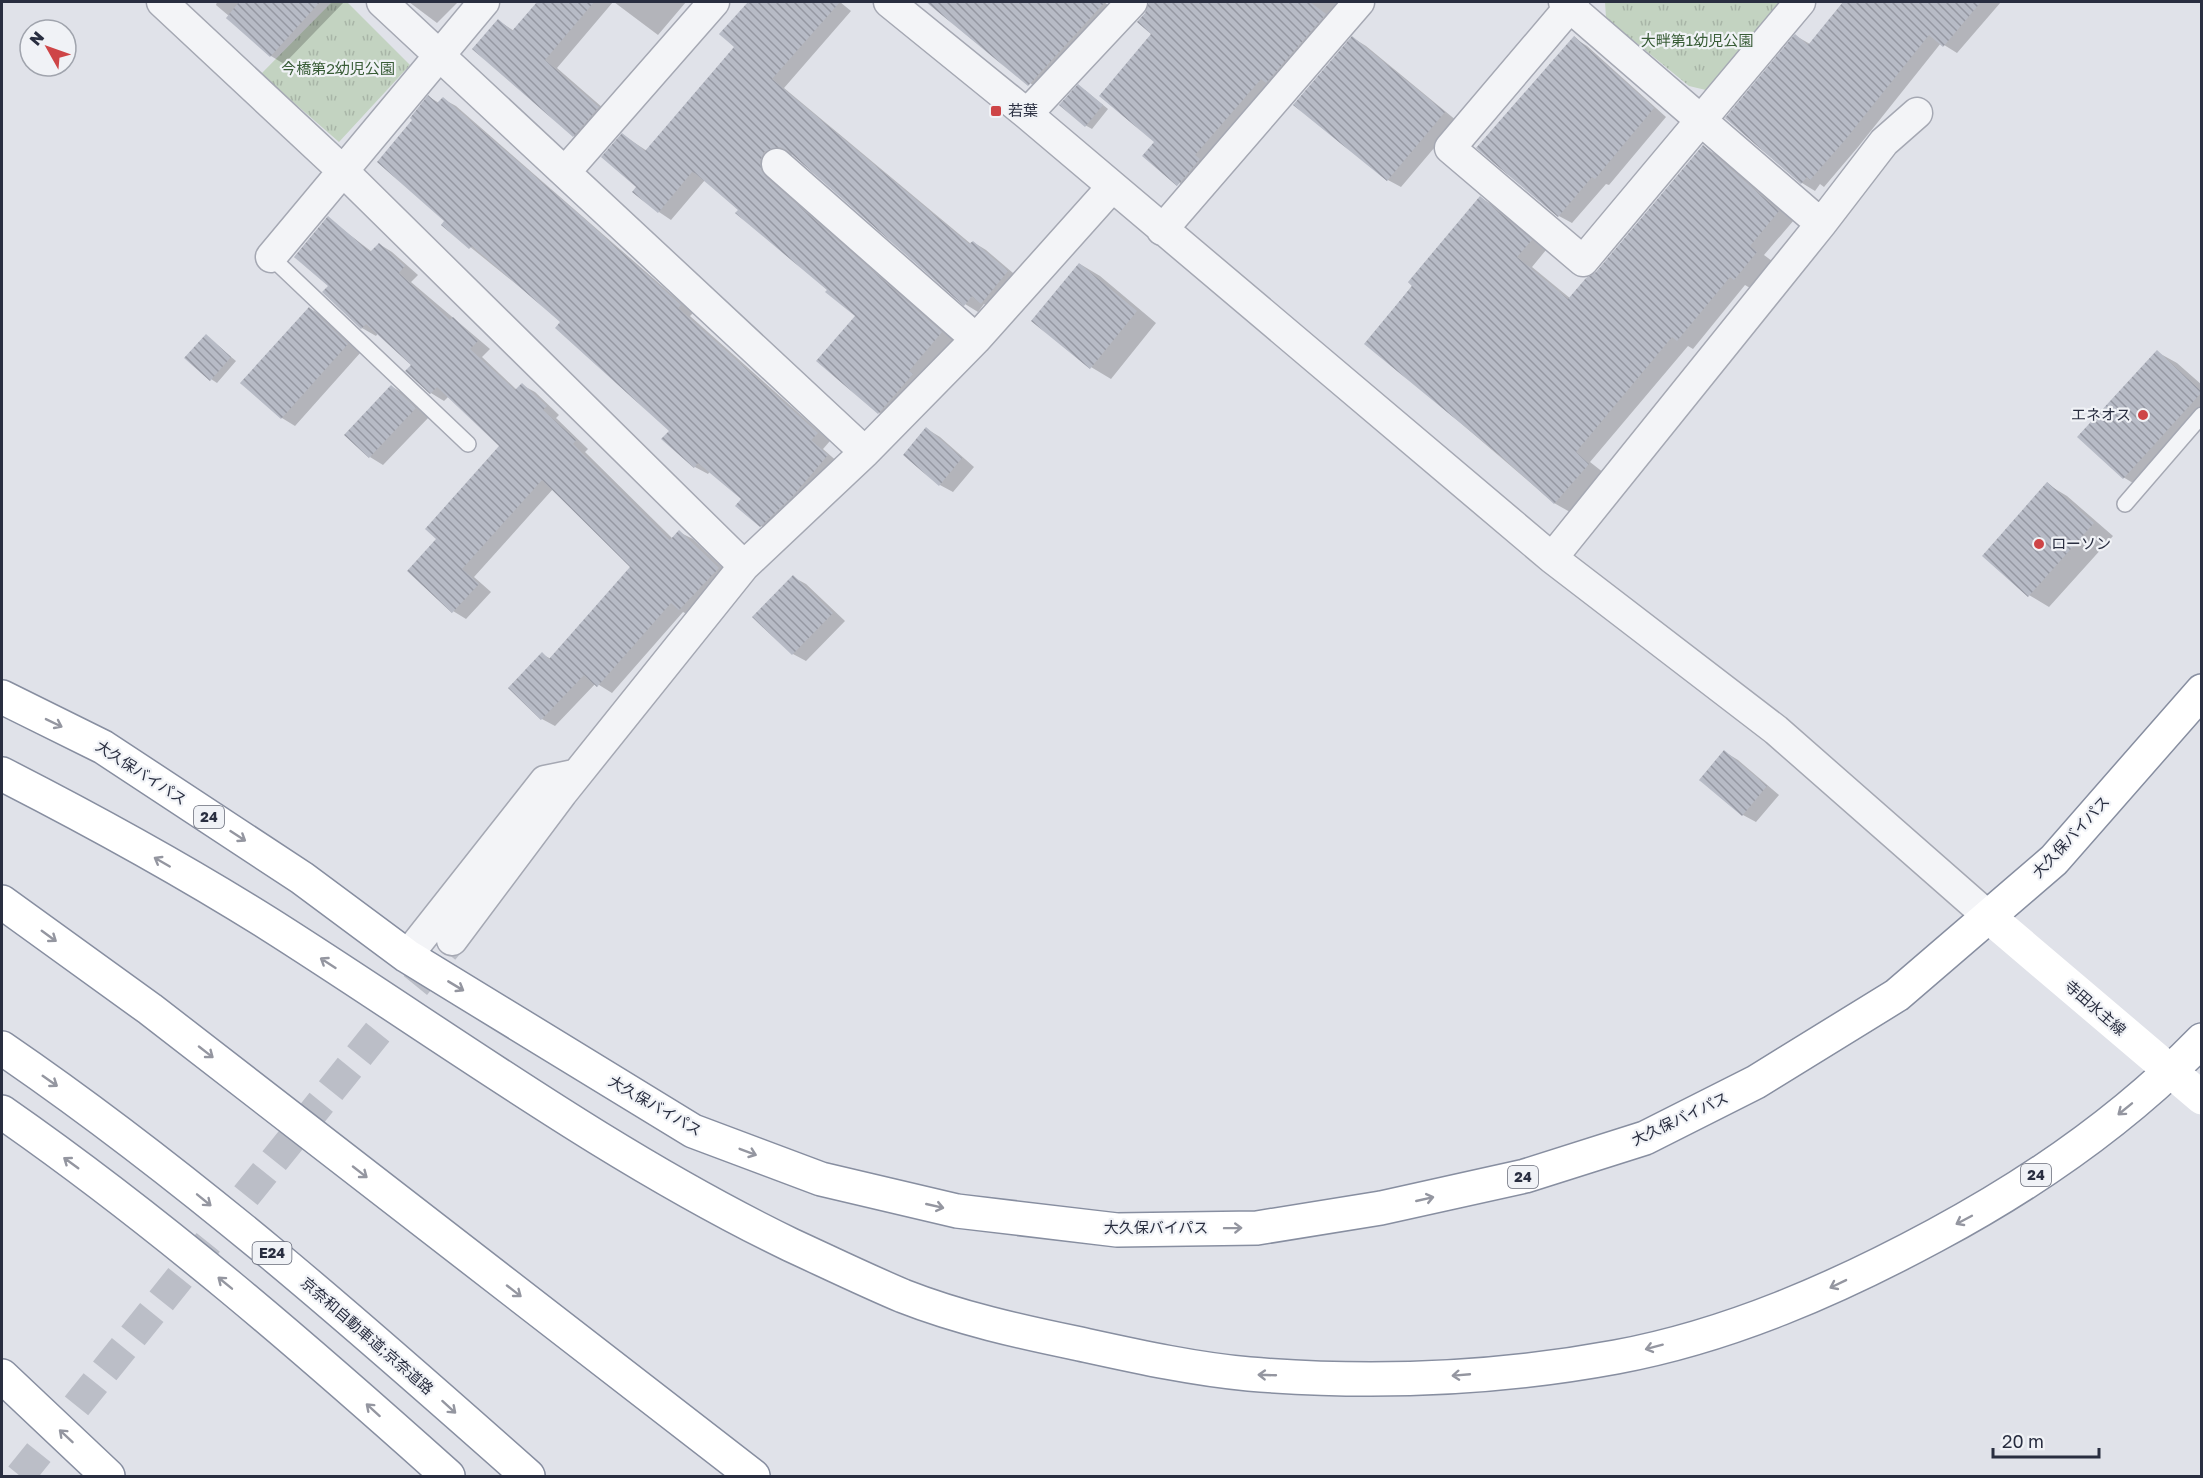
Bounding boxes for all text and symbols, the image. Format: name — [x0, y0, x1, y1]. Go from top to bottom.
north arrow — [18, 18, 78, 78]
text: N — [25, 27, 48, 49]
park label: 大畔第1幼児公園 — [1641, 31, 1753, 49]
park label: 今橋第2幼児公園 — [281, 59, 395, 77]
place label: 若葉 — [1008, 101, 1038, 119]
marker: 若葉 — [989, 104, 1003, 118]
place label: エネオス — [2071, 405, 2131, 423]
marker: エネオス — [2136, 408, 2150, 422]
place label: ローソン — [2051, 534, 2111, 552]
marker: ローソン — [2032, 537, 2046, 551]
one-way arrow — [44, 718, 62, 729]
street label: 大久保バイパス — [93, 736, 190, 808]
street label: 大久保バイパス — [2028, 792, 2113, 881]
road number: 24 — [194, 806, 224, 828]
one-way arrow — [229, 830, 245, 842]
one-way arrow — [154, 856, 171, 868]
one-way arrow — [41, 930, 57, 942]
one-way arrow — [321, 957, 337, 969]
street label: 寺田水主線 — [2061, 976, 2130, 1039]
one-way arrow — [447, 981, 464, 993]
one-way arrow — [198, 1046, 214, 1059]
street label: 大久保バイパス — [606, 1071, 705, 1139]
one-way arrow — [41, 1075, 57, 1087]
street label: 大久保バイパス — [1628, 1088, 1731, 1148]
one-way arrow — [2117, 1103, 2133, 1116]
one-way arrow — [738, 1147, 757, 1158]
one-way arrow — [64, 1157, 80, 1169]
road number: 24 — [2021, 1164, 2051, 1186]
one-way arrow — [352, 1165, 368, 1178]
road number: 24 — [1508, 1166, 1538, 1188]
one-way arrow — [1415, 1192, 1434, 1204]
one-way arrow — [196, 1193, 212, 1206]
one-way arrow — [925, 1200, 944, 1212]
one-way arrow — [1956, 1215, 1974, 1226]
street label: 大久保バイパス — [1104, 1218, 1208, 1236]
one-way arrow — [1222, 1223, 1242, 1234]
road number: E24 — [252, 1242, 292, 1264]
street label: 京奈和自動車道;京奈道路 — [298, 1273, 438, 1398]
one-way arrow — [217, 1276, 233, 1289]
one-way arrow — [1830, 1279, 1848, 1291]
one-way arrow — [506, 1285, 522, 1298]
one-way arrow — [1645, 1342, 1664, 1354]
one-way arrow — [1257, 1369, 1277, 1380]
one-way arrow — [1452, 1370, 1472, 1381]
one-way arrow — [441, 1400, 456, 1414]
one-way arrow — [366, 1403, 381, 1417]
scale bar — [1993, 1421, 2100, 1459]
one-way arrow — [59, 1429, 74, 1443]
text: 20 m — [2002, 1430, 2044, 1452]

